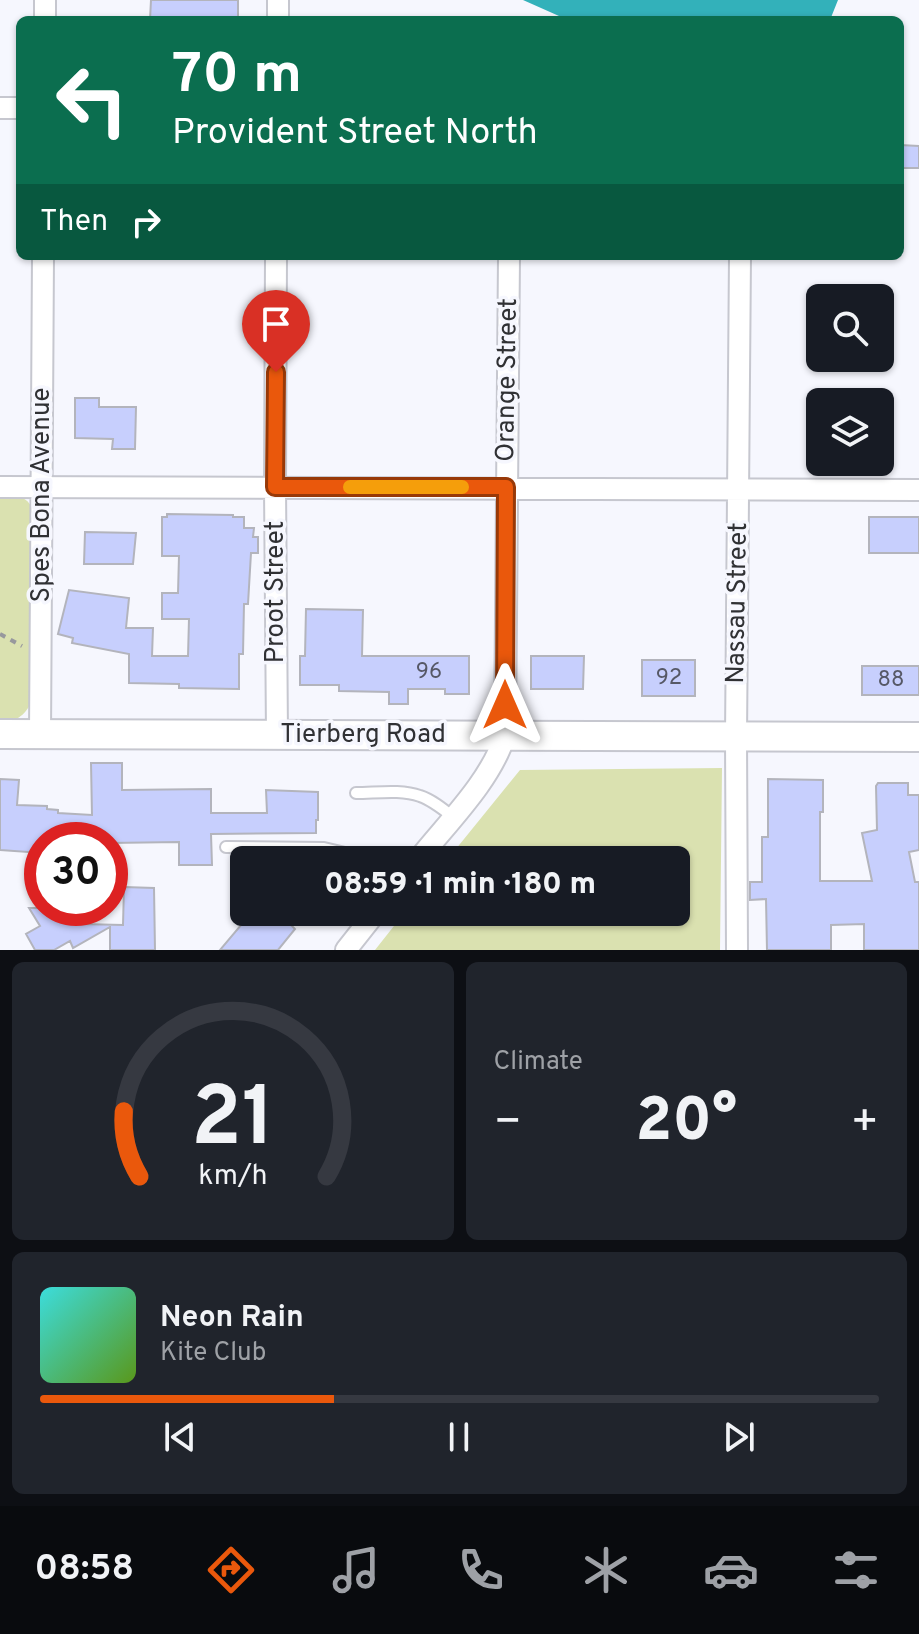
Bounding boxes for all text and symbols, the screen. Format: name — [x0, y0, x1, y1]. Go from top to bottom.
text: 70 m — [172, 42, 302, 112]
icon: left — [40, 48, 144, 152]
text: Provident Street North — [172, 111, 538, 157]
icon: right — [124, 200, 168, 244]
text: Then — [40, 204, 108, 241]
map controls — [806, 284, 894, 476]
button: search — [806, 284, 894, 372]
pin — [242, 290, 310, 372]
street label: Orange Street — [490, 298, 526, 462]
icon: arrive — [254, 302, 298, 346]
street label: Spes Bona Avenue — [26, 388, 59, 602]
button: layers — [806, 388, 894, 476]
street label: Proot Street — [260, 521, 293, 663]
street label: Nassau Street — [720, 522, 756, 684]
house number: 96 — [416, 659, 442, 686]
position arrow — [463, 663, 547, 747]
house number: 92 — [656, 665, 682, 692]
house number: 88 — [878, 667, 904, 694]
street label: Tierberg Road — [280, 719, 446, 752]
speed limit sign: 30 — [24, 822, 128, 926]
text: 08:59 · 1 min · 180 m — [324, 867, 596, 904]
text: Climate — [494, 1046, 583, 1079]
text: 21 — [191, 1070, 275, 1175]
text: 20° — [635, 1086, 737, 1162]
text: − — [494, 1096, 522, 1152]
text: + — [851, 1096, 879, 1152]
text: km/h — [198, 1159, 267, 1195]
text: Neon Rain — [160, 1300, 304, 1337]
text: Kite Club — [160, 1337, 266, 1370]
icon: previous — [158, 1415, 202, 1459]
icon: pause — [437, 1415, 481, 1459]
icon: next — [717, 1415, 761, 1459]
icon: directions — [203, 1542, 259, 1598]
icon: music — [328, 1542, 384, 1598]
icon: phone — [453, 1542, 509, 1598]
icon: climate — [578, 1542, 634, 1598]
icon: car — [703, 1542, 759, 1598]
icon: filters — [828, 1542, 884, 1598]
text: 08:58 — [35, 1547, 134, 1593]

